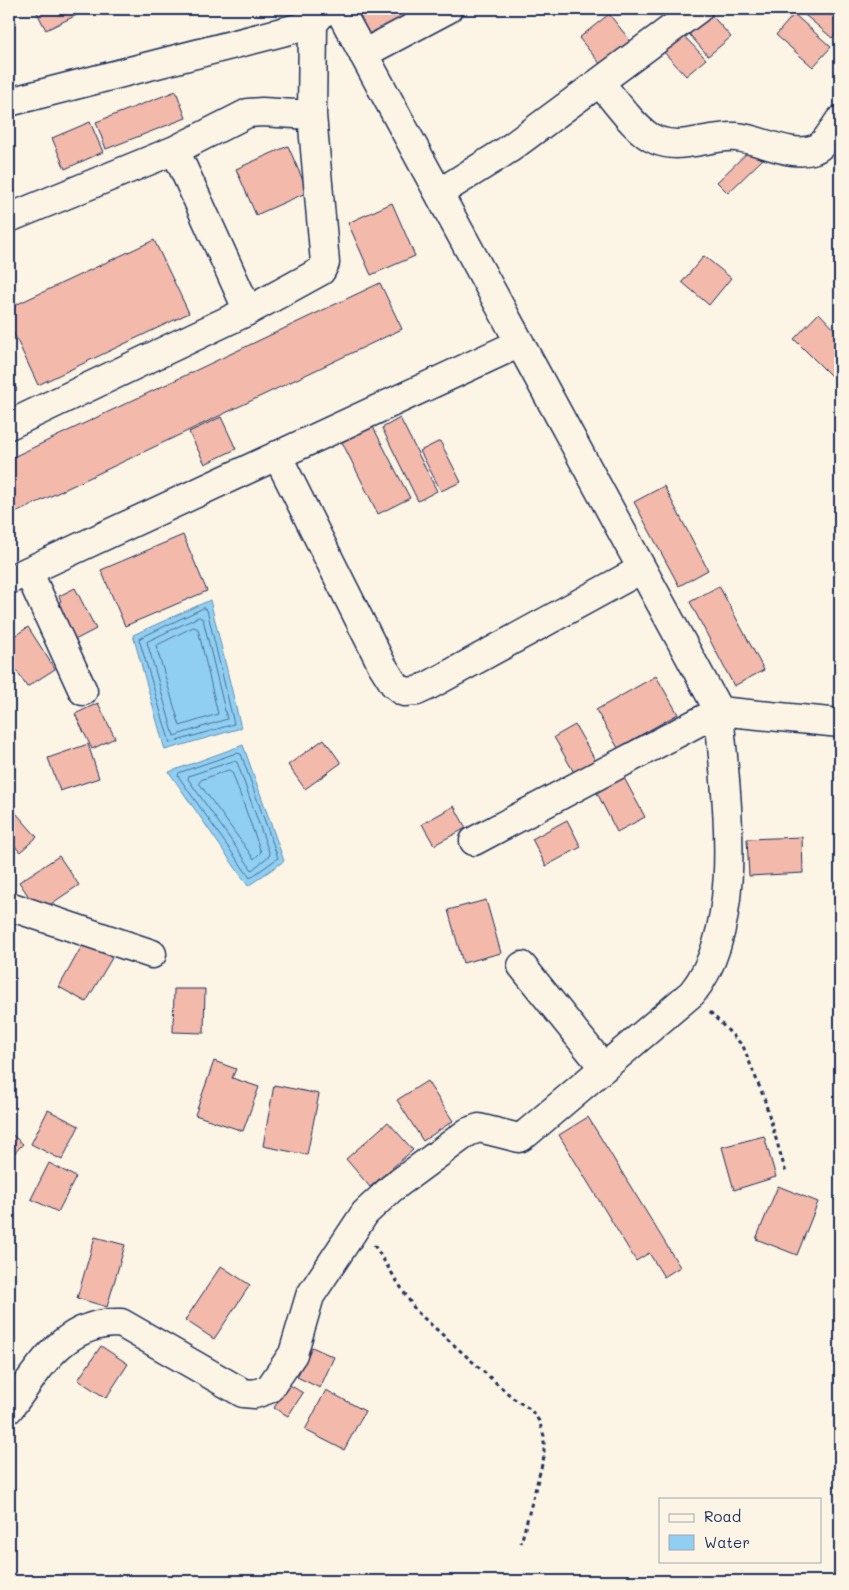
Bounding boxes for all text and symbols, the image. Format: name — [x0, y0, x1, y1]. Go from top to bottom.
legend — [659, 1498, 822, 1562]
text: Road — [704, 1506, 741, 1526]
text: Water — [704, 1532, 750, 1552]

